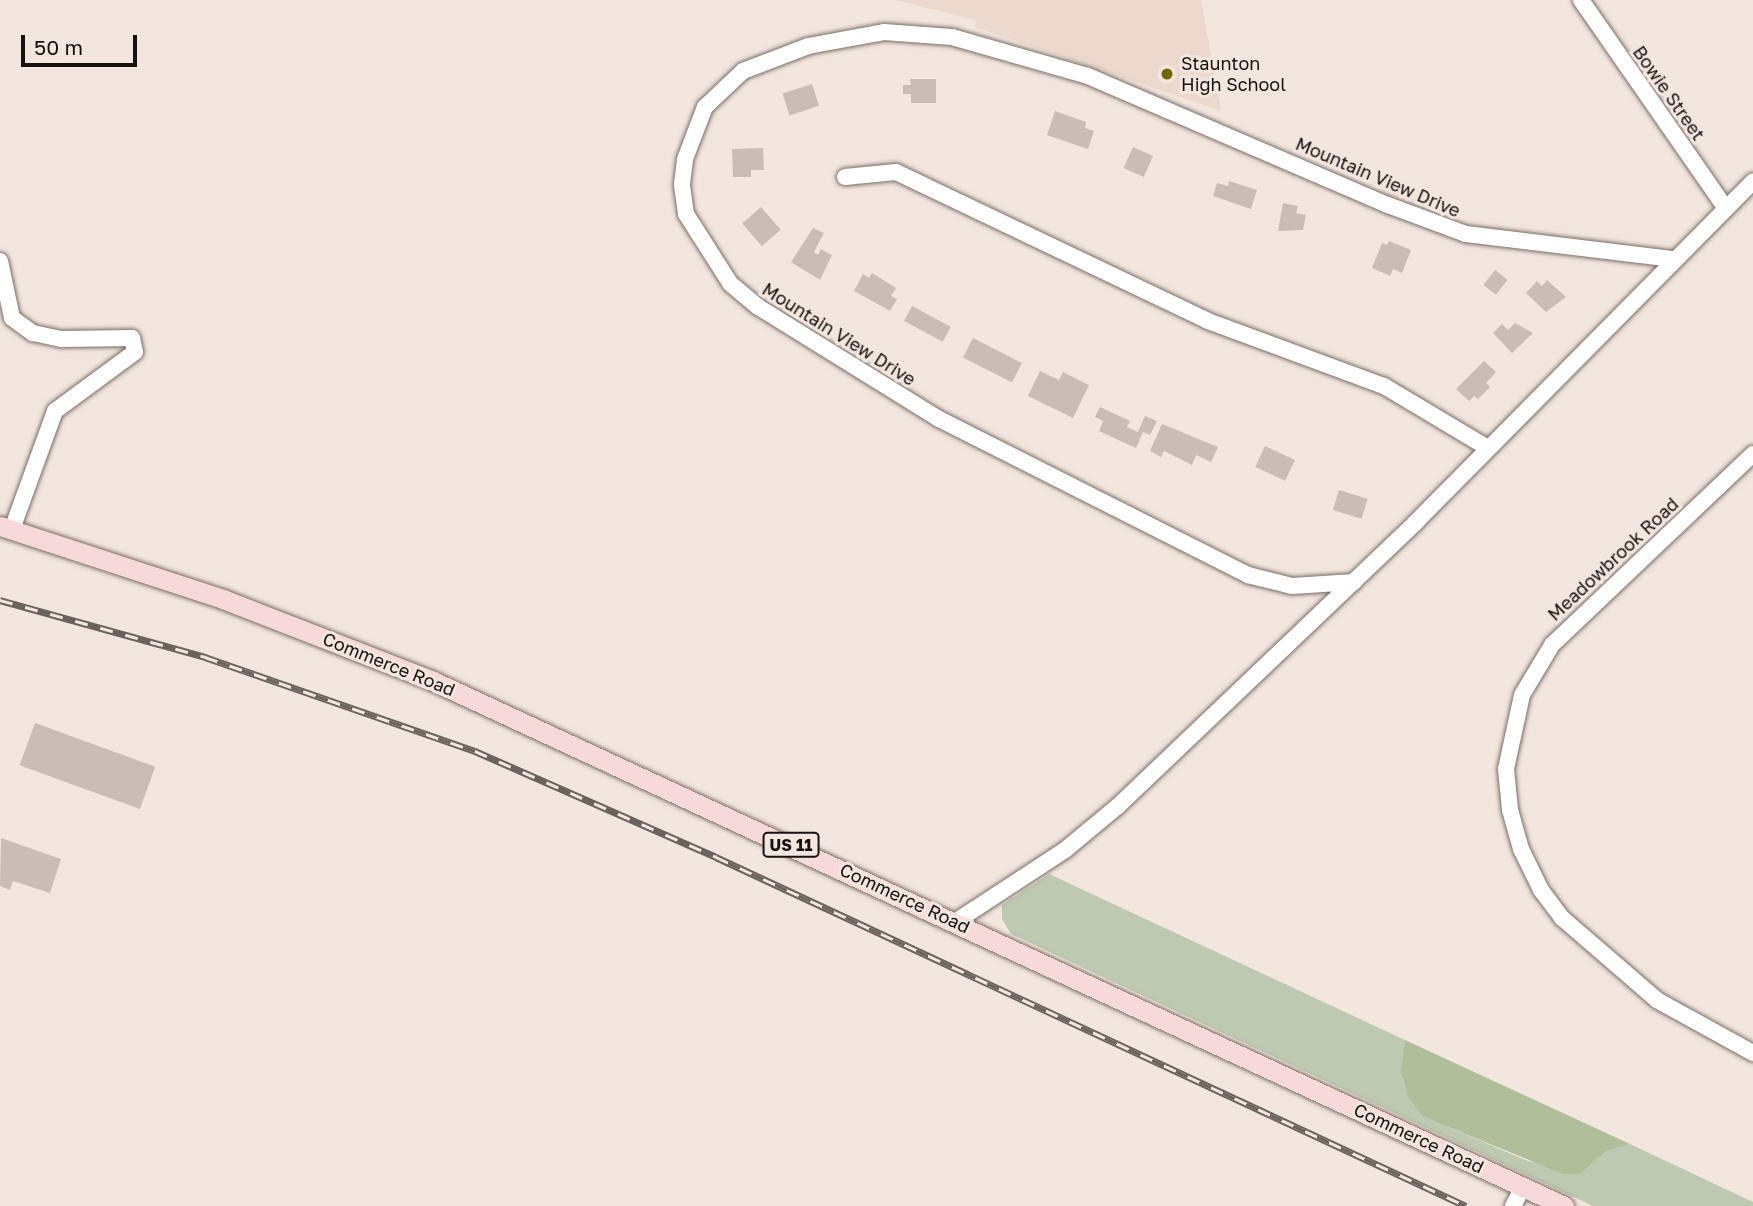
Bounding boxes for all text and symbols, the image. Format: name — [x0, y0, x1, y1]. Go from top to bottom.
scale bar — [24, 21, 140, 65]
text: 50 m — [34, 34, 83, 60]
street label: Bowie Street — [1629, 42, 1709, 144]
place label: Staunton High School — [1181, 53, 1286, 96]
marker: Staunton High School — [1159, 66, 1175, 82]
street label: Mountain View Drive — [1292, 133, 1464, 221]
street label: Mountain View Drive — [758, 278, 920, 390]
street label: Meadowbrook Road — [1543, 493, 1683, 625]
street label: Commerce Road — [320, 628, 458, 700]
road number: US 11 — [761, 832, 821, 858]
street label: Commerce Road — [837, 858, 973, 938]
street label: Commerce Road — [1351, 1098, 1487, 1178]

